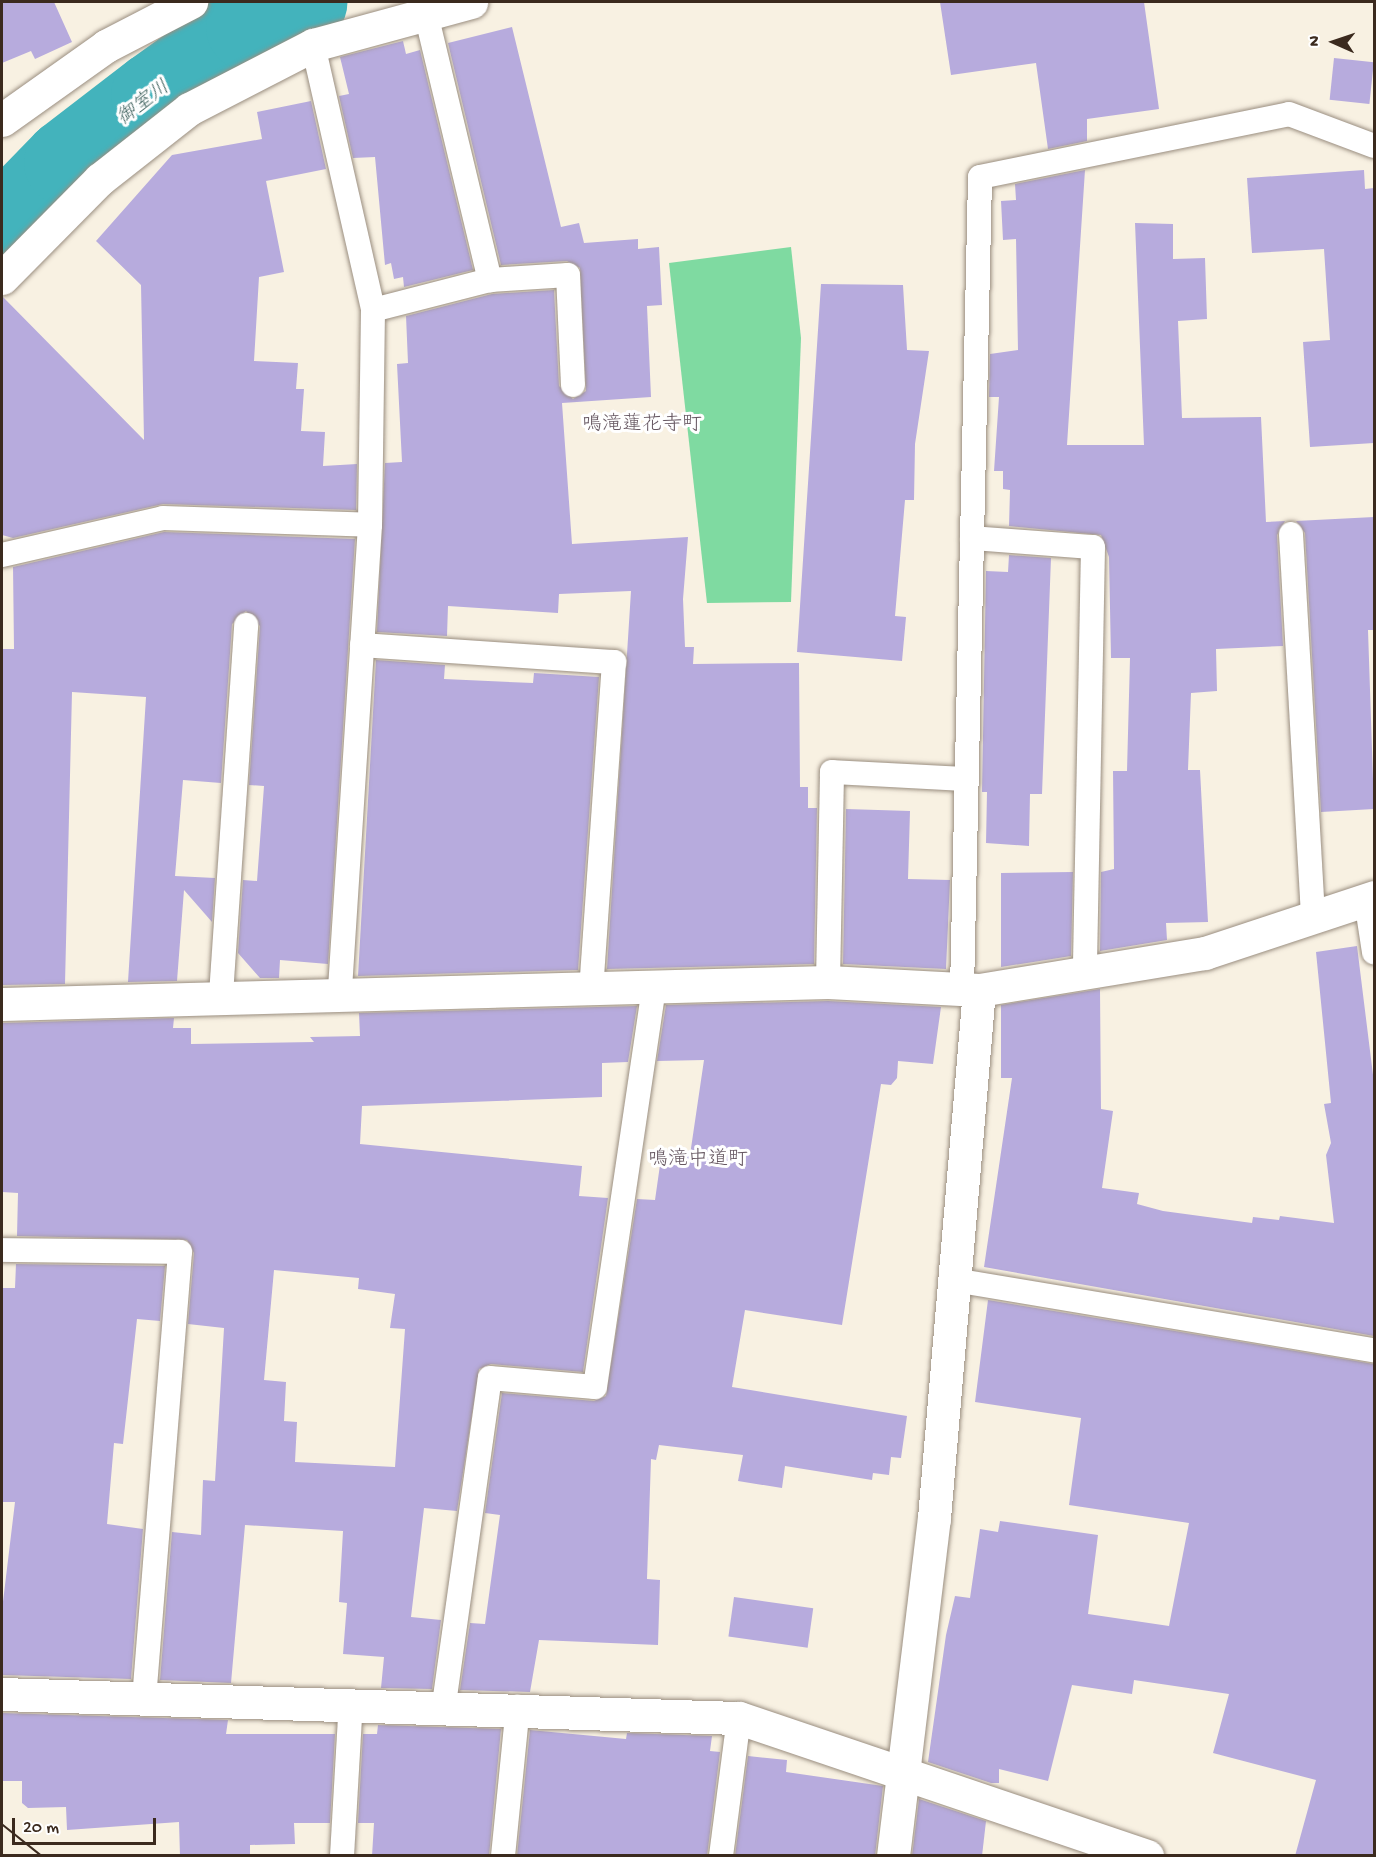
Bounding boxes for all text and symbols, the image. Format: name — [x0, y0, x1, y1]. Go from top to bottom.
north arrow — [1304, 12, 1364, 72]
text: N — [1306, 35, 1325, 47]
water label: 御室川 — [113, 76, 175, 132]
district label: 鳴滝蓮花寺町 — [582, 413, 702, 437]
district label: 鳴滝中道町 — [648, 1148, 748, 1172]
scale bar — [15, 1806, 159, 1844]
text: 20 m — [23, 1818, 59, 1839]

